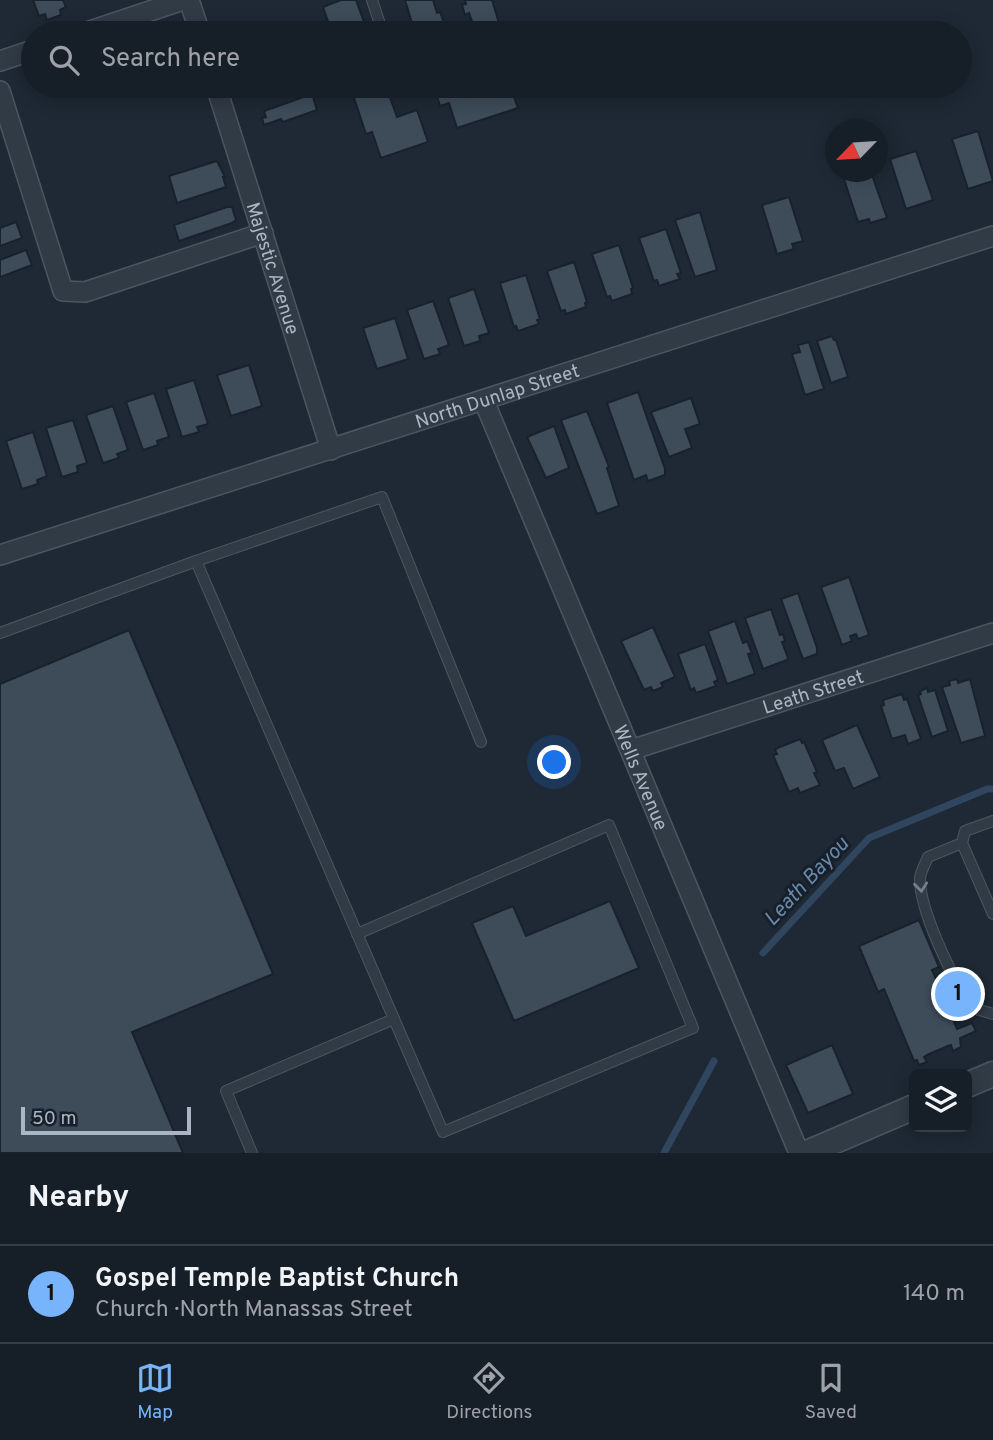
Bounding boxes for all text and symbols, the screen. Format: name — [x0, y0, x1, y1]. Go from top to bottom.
search box — [21, 21, 972, 98]
icon: search — [45, 41, 83, 79]
text: Search here — [101, 43, 240, 76]
north arrow — [825, 119, 888, 182]
street label: Majestic Avenue — [240, 200, 304, 338]
street label: North Dunlap Street — [413, 360, 583, 435]
street label: Leath Street — [760, 666, 867, 721]
street label: Wells Avenue — [607, 722, 672, 834]
your location — [537, 745, 571, 779]
water label: Leath Bayou — [759, 831, 856, 932]
one-way arrow — [914, 881, 929, 893]
pin: 1 — [935, 968, 981, 1020]
map controls — [909, 1069, 972, 1132]
button: layers — [909, 1069, 972, 1132]
scale bar — [21, 1104, 191, 1136]
text: 50 m — [32, 1107, 77, 1131]
text: Nearby — [28, 1180, 129, 1217]
text: Gospel Temple Baptist Church — [95, 1263, 459, 1296]
text: 1 — [46, 1280, 56, 1309]
text: 140 m — [903, 1280, 965, 1309]
text: Church · North Manassas Street — [95, 1296, 413, 1325]
tab: Map — [136, 1359, 174, 1425]
tab: Directions — [446, 1359, 533, 1425]
tab: Saved — [805, 1359, 857, 1425]

